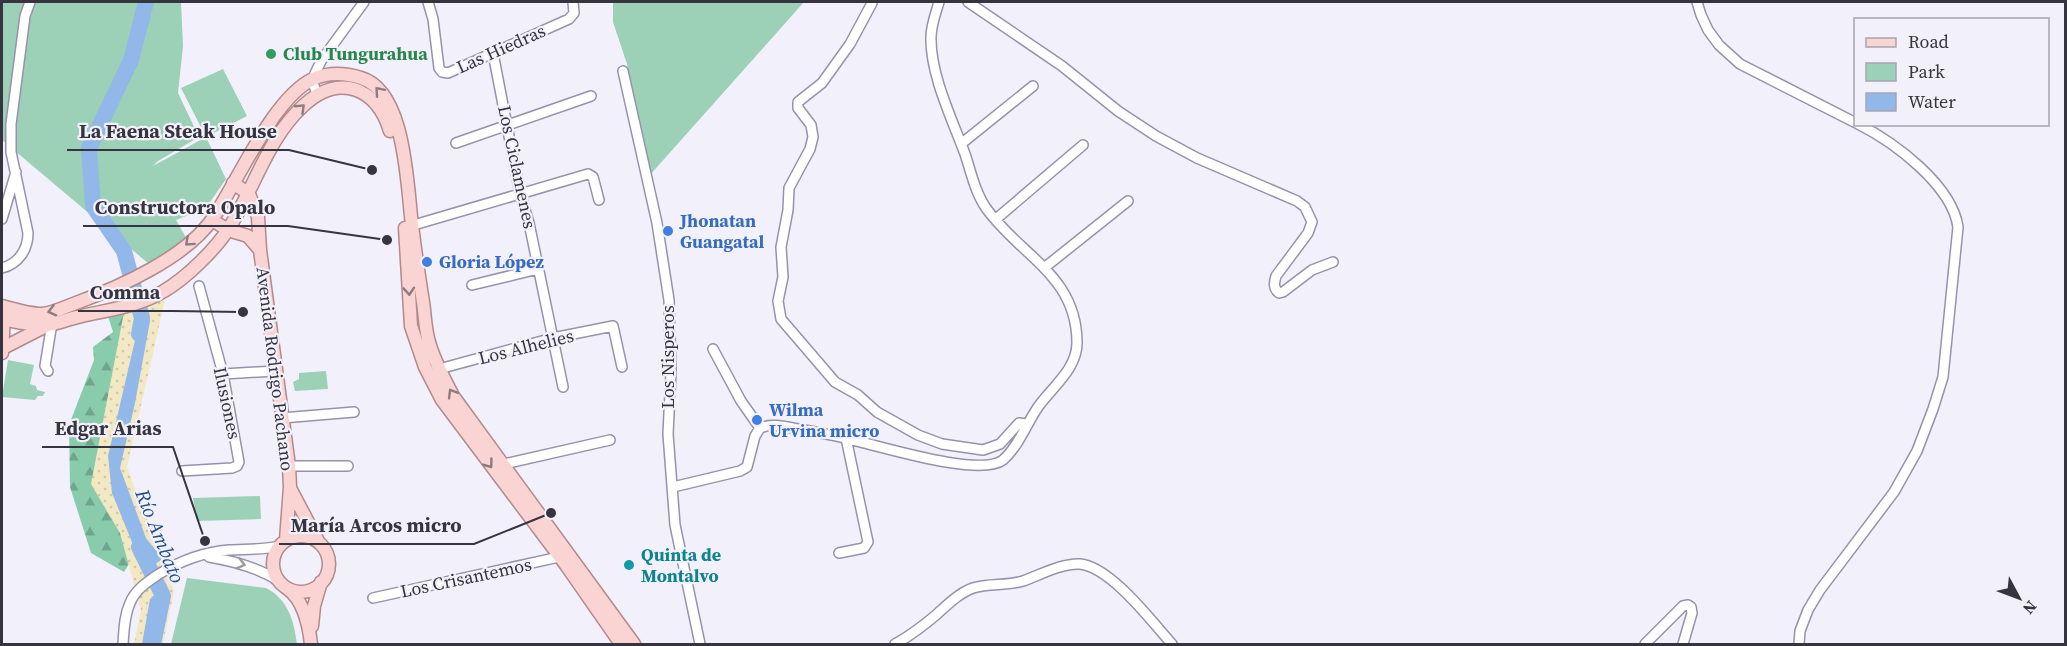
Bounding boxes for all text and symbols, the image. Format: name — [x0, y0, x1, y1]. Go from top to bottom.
street label: Las Hiedras — [452, 18, 550, 79]
legend — [1854, 18, 2049, 126]
text: Road — [1908, 29, 1949, 54]
place label: Club Tungurahua — [283, 41, 428, 66]
marker: Club Tungurahua — [264, 47, 278, 61]
text: Park — [1908, 59, 1945, 84]
one-way arrow — [375, 87, 386, 98]
text: Water — [1908, 89, 1956, 114]
street label: Los Ciclamenes — [492, 103, 543, 231]
one-way arrow — [293, 105, 304, 116]
callout: La Faena Steak House — [67, 112, 289, 150]
text: La Faena Steak House — [79, 117, 277, 145]
callout: Constructora Opalo — [83, 188, 288, 226]
text: Constructora Opalo — [95, 193, 275, 221]
place label: Jhonatan Guangatal — [679, 208, 765, 254]
marker: Jhonatan Guangatal — [661, 224, 675, 238]
one-way arrow — [186, 235, 196, 246]
place label: Gloria López — [439, 249, 544, 274]
marker: Gloria López — [420, 255, 434, 269]
street label: Avenida Rodrigo Pachano — [251, 266, 300, 472]
callout: Comma — [78, 273, 172, 311]
text: Comma — [90, 278, 161, 306]
one-way arrow — [403, 286, 416, 295]
one-way arrow — [47, 303, 57, 316]
street label: Los Nisperos — [655, 305, 680, 409]
street label: Los Alhelies — [476, 323, 576, 370]
street label: Ilusiones — [208, 364, 247, 442]
one-way arrow — [448, 389, 460, 399]
place label: Wilma Urvina micro — [769, 397, 879, 443]
callout: Edgar Arias — [42, 409, 173, 447]
marker: Wilma Urvina micro — [750, 413, 764, 427]
text: Edgar Arias — [55, 414, 161, 442]
one-way arrow — [481, 457, 492, 468]
water label: Río Ambato — [128, 484, 192, 587]
callout: María Arcos micro — [279, 506, 474, 544]
text: María Arcos micro — [291, 511, 461, 539]
place label: Quinta de Montalvo — [641, 542, 721, 588]
street label: Los Crisantemos — [398, 551, 534, 604]
one-way arrow — [235, 557, 246, 569]
marker: Quinta de Montalvo — [622, 558, 636, 572]
north arrow — [1989, 568, 2049, 628]
text: N — [2018, 596, 2042, 620]

